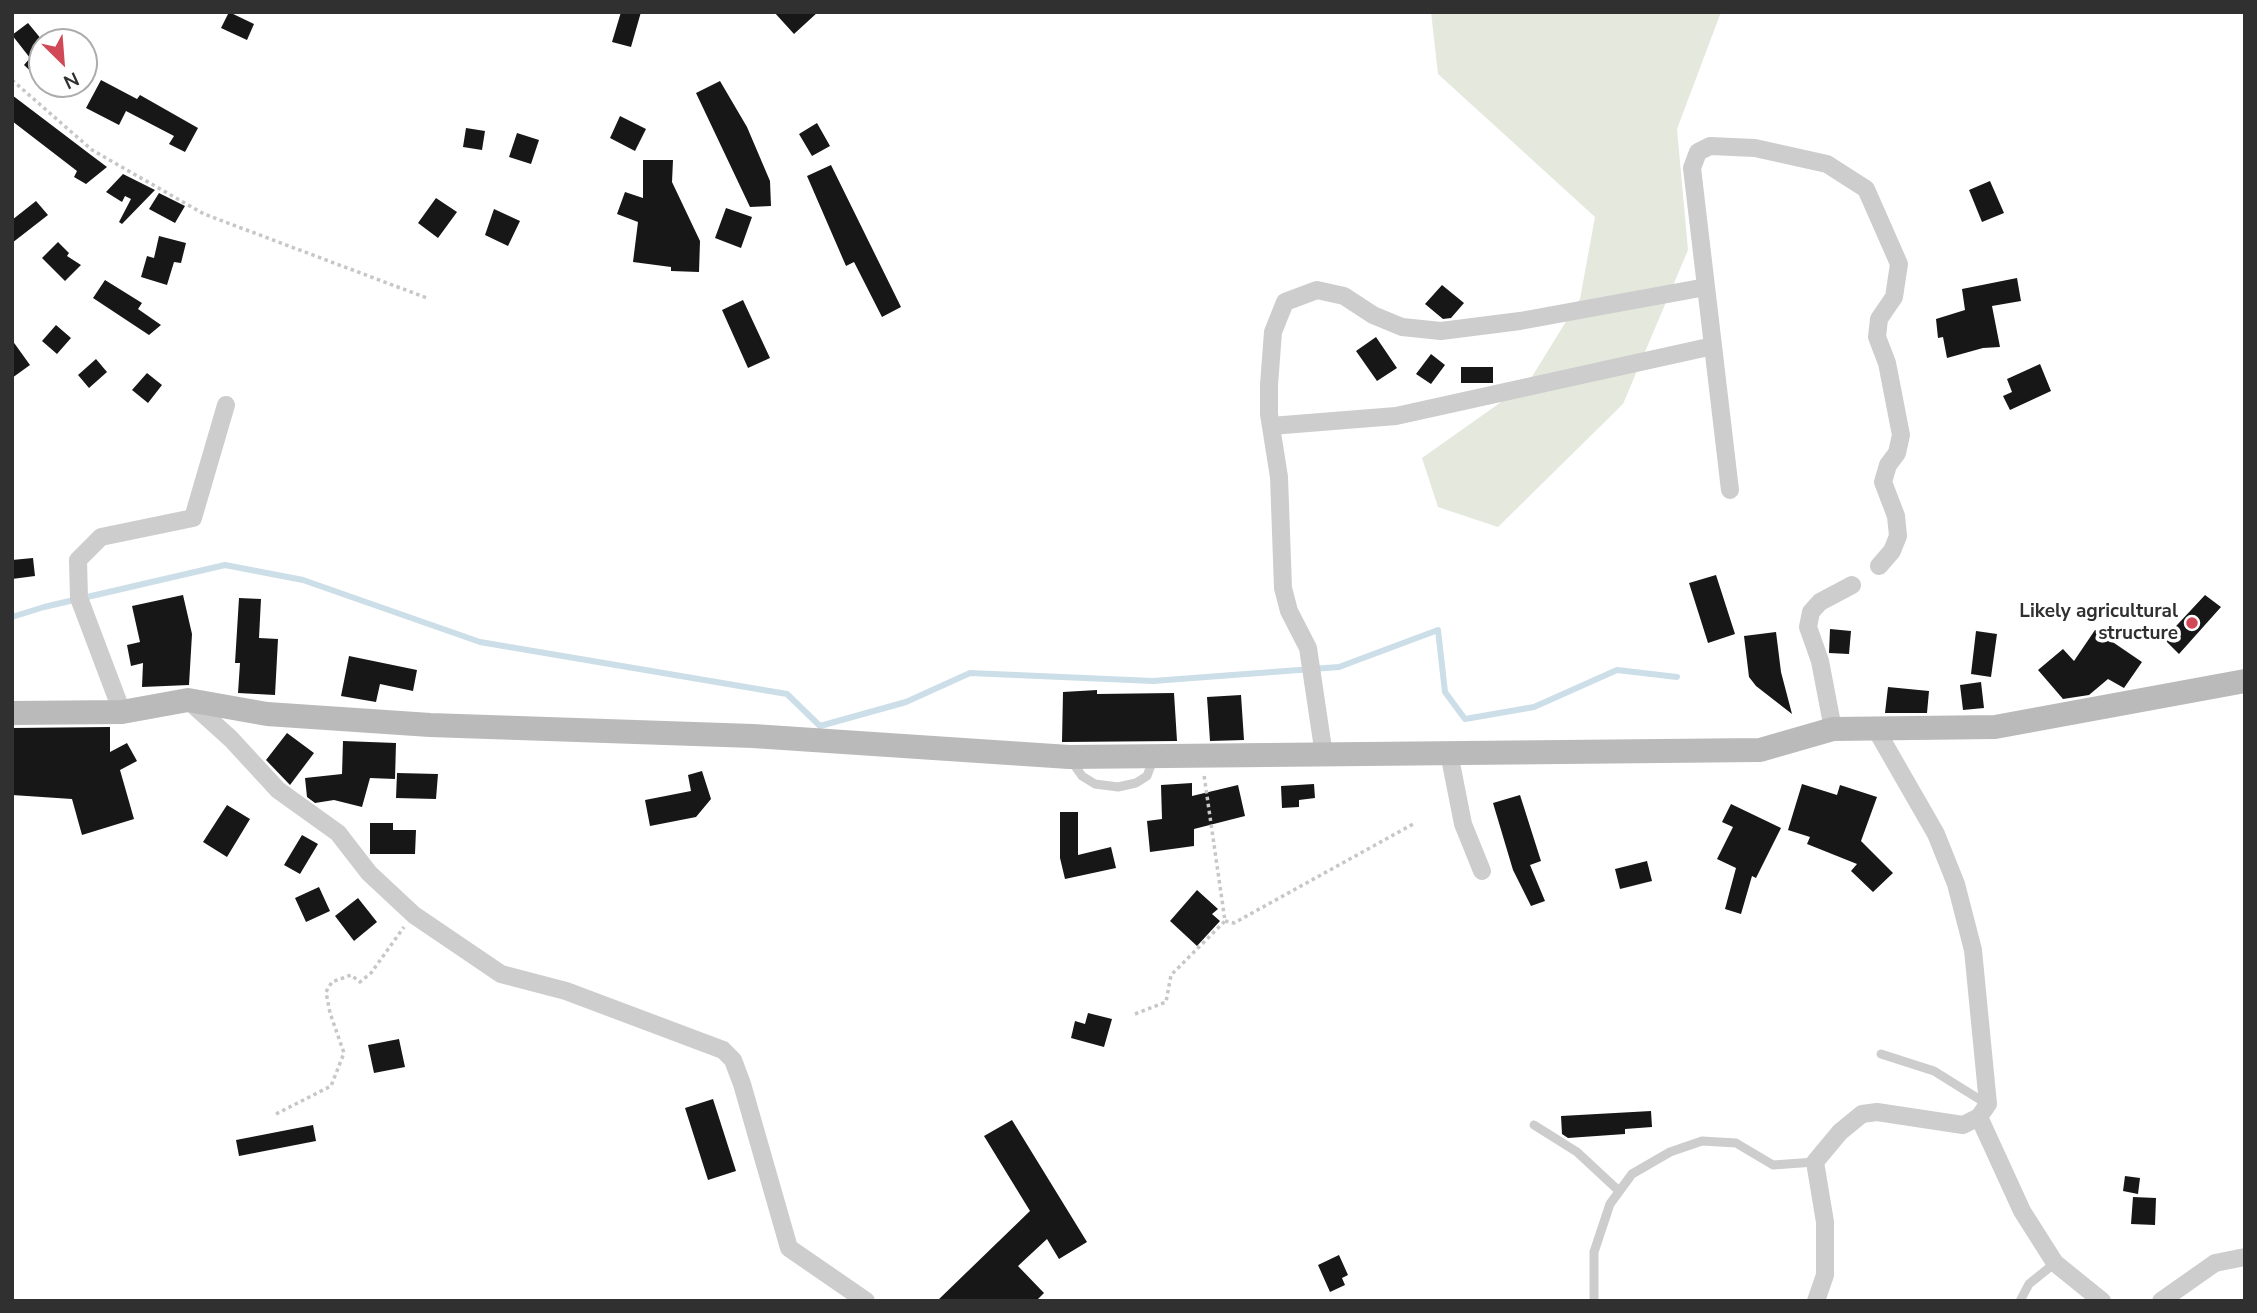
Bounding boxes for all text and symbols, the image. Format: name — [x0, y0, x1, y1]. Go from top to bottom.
north arrow — [28, 28, 98, 98]
text: N — [59, 65, 83, 95]
place label: Likely agricultural structure — [2019, 601, 2178, 645]
marker: Likely agricultural structure — [2184, 615, 2200, 631]

